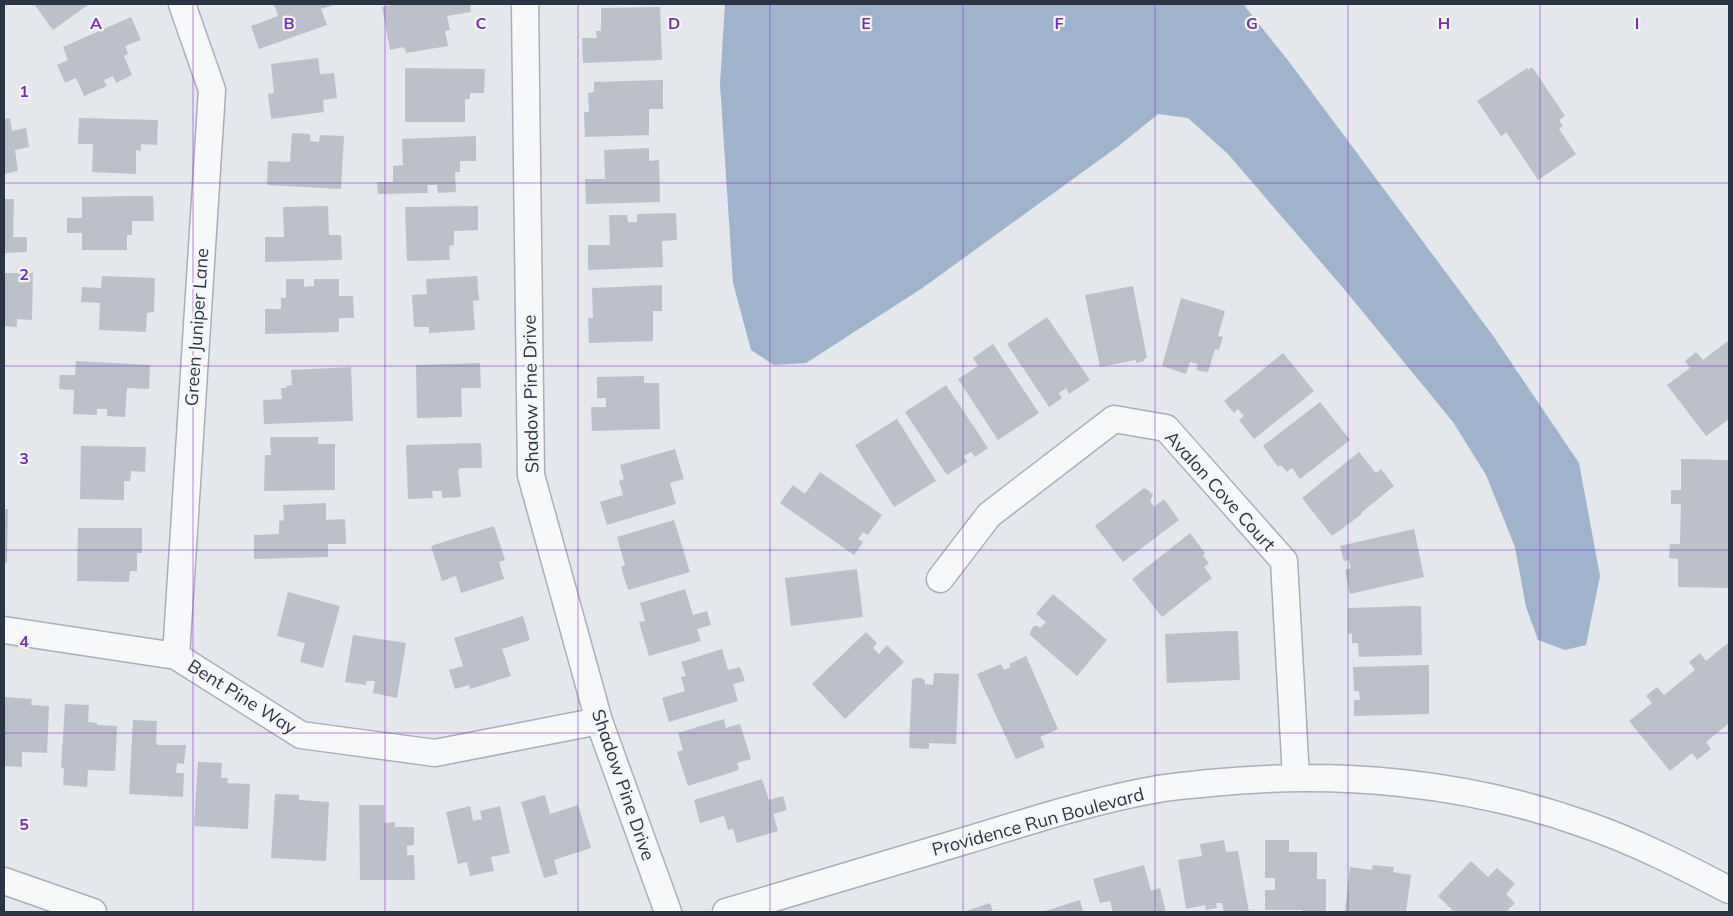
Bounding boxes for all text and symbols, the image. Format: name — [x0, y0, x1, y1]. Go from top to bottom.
text: A — [90, 13, 102, 33]
text: B — [283, 13, 295, 33]
text: C — [476, 13, 487, 33]
text: D — [668, 13, 680, 33]
text: E — [861, 13, 871, 33]
text: F — [1054, 13, 1064, 33]
text: G — [1246, 13, 1258, 33]
text: H — [1438, 13, 1450, 33]
text: I — [1635, 13, 1639, 33]
text: 1 — [19, 81, 29, 101]
street label: Green Juniper Lane — [180, 247, 213, 407]
text: 2 — [19, 264, 29, 284]
street label: Shadow Pine Drive — [518, 315, 543, 473]
street label: Avalon Cove Court — [1160, 426, 1280, 556]
text: 3 — [19, 448, 29, 468]
text: 4 — [19, 631, 29, 651]
street label: Bent Pine Way — [184, 654, 301, 739]
street label: Shadow Pine Drive — [587, 706, 660, 863]
street label: Providence Run Boulevard — [929, 782, 1146, 861]
text: 5 — [19, 814, 29, 834]

